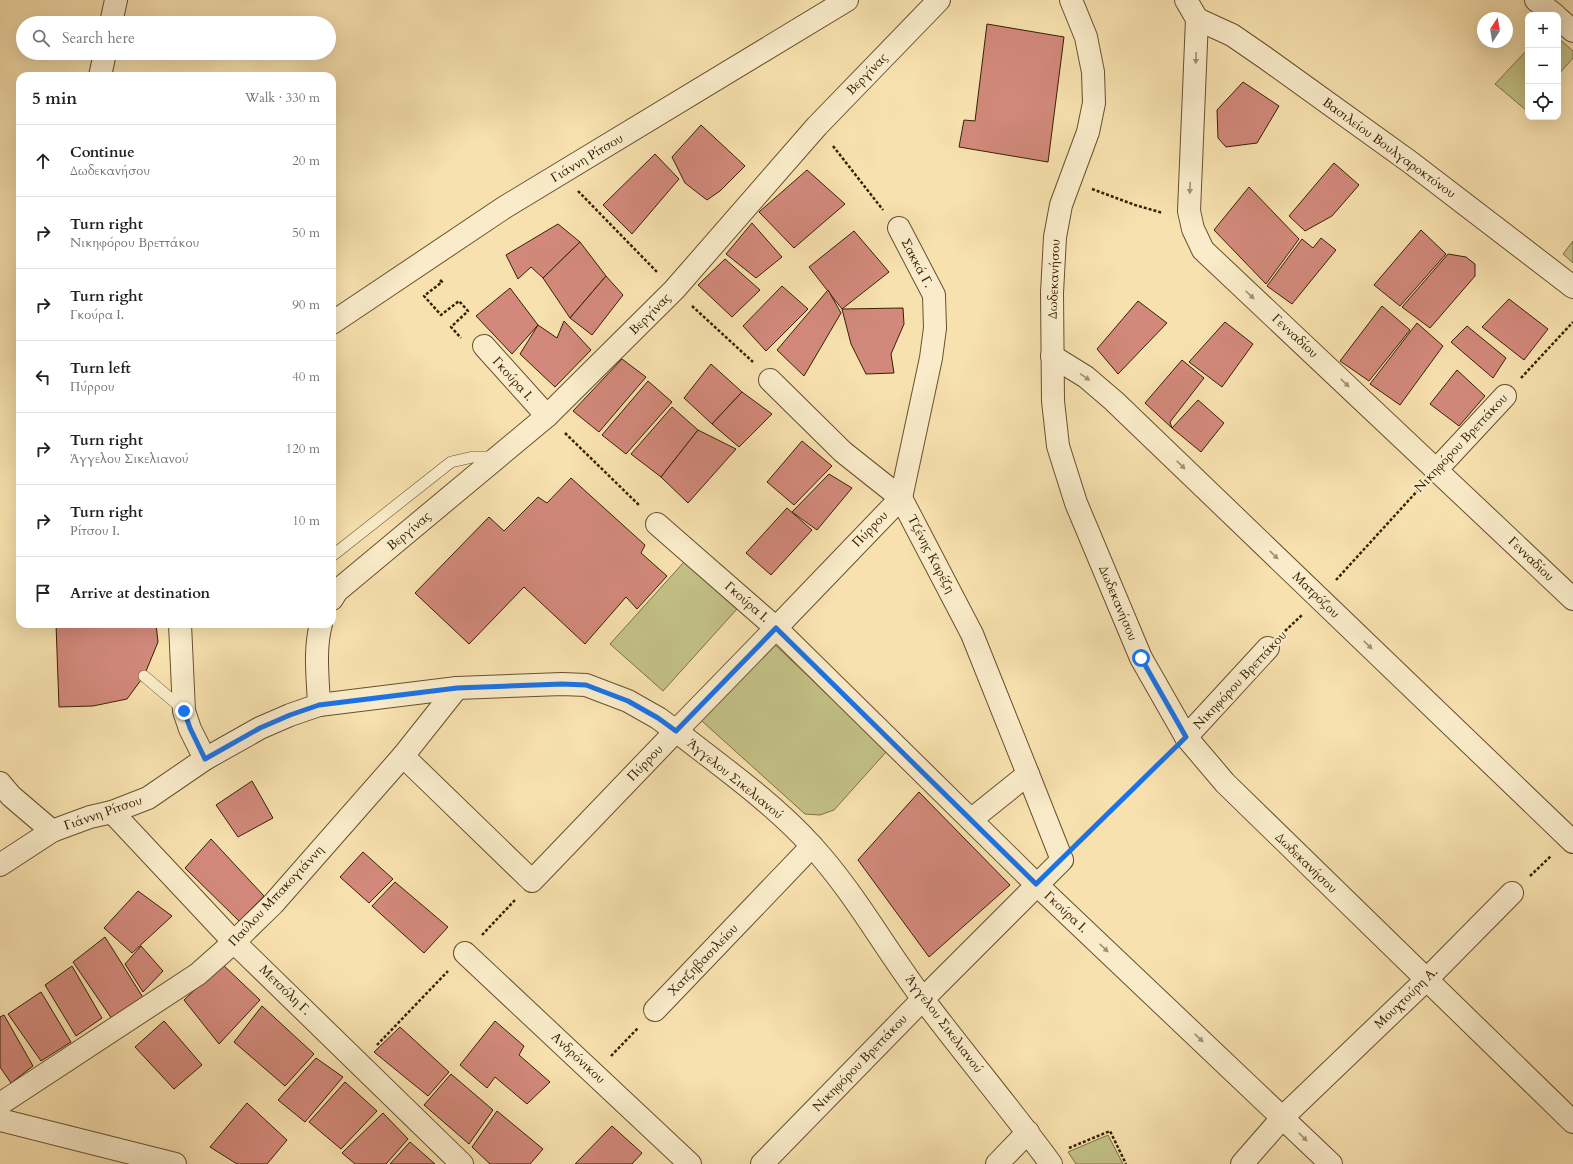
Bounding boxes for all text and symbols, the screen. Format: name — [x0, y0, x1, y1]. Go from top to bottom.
north arrow — [1477, 12, 1513, 48]
map controls — [1525, 12, 1561, 120]
button: + — [1525, 12, 1561, 48]
search box — [16, 16, 336, 60]
icon: search — [30, 27, 52, 49]
text: Search here — [62, 28, 135, 48]
button: − — [1525, 48, 1561, 84]
street label: Βεργίνας — [842, 49, 892, 99]
one-way arrow — [1192, 52, 1199, 64]
button: locate — [1525, 84, 1561, 120]
text: 5 min — [32, 87, 77, 110]
text: Walk · 330 m — [245, 89, 320, 107]
street label: Βασιλείου Βουλγαροκτόνου — [1319, 93, 1459, 203]
street label: Γιάννη Ρίτσου — [547, 129, 627, 187]
text: Continue — [70, 142, 135, 162]
icon: ahead — [32, 150, 54, 172]
text: 20 m — [292, 152, 320, 170]
text: Δωδεκανήσου — [70, 162, 150, 180]
one-way arrow — [1187, 182, 1194, 194]
text: Turn right — [70, 214, 143, 234]
icon: right — [32, 222, 54, 244]
text: 50 m — [292, 224, 320, 242]
text: Νικηφόρου Βρεττάκου — [70, 234, 199, 252]
street label: Σακκά Γ. — [897, 235, 937, 291]
street label: Δωδεκανήσου — [1044, 238, 1064, 319]
text: Turn right — [70, 286, 143, 306]
street label: Βεργίνας — [625, 289, 675, 339]
one-way arrow — [1245, 290, 1256, 299]
icon: right — [32, 294, 54, 316]
text: 90 m — [292, 296, 320, 314]
text: Γκούρα Ι. — [70, 306, 124, 324]
street label: Γενναδίου — [1268, 310, 1322, 362]
street label: Γκούρα Ι. — [488, 353, 538, 405]
text: Turn left — [70, 358, 131, 378]
icon: left — [32, 366, 54, 388]
text: 40 m — [292, 368, 320, 386]
one-way arrow — [1080, 373, 1090, 381]
text: Πύρρου — [70, 378, 115, 396]
one-way arrow — [1340, 379, 1351, 388]
street label: Νικηφόρου Βρεττάκου — [1410, 389, 1512, 496]
text: Turn right — [70, 430, 143, 450]
icon: right — [32, 438, 54, 460]
text: 120 m — [286, 440, 320, 458]
text: Άγγελου Σικελιανού — [70, 450, 189, 468]
one-way arrow — [1176, 460, 1186, 469]
text: Turn right — [70, 502, 143, 522]
street label: Βεργίνας — [383, 507, 435, 555]
street label: Πύρρου — [848, 507, 892, 551]
icon: right — [32, 510, 54, 532]
text: 10 m — [292, 512, 320, 530]
street label: Τζένης Καρέζη — [903, 512, 959, 596]
text: Ρίτσου Ι. — [70, 522, 120, 540]
street label: Γενναδίου — [1504, 533, 1558, 586]
one-way arrow — [1269, 550, 1279, 560]
street label: Δωδεκανήσου — [1094, 563, 1142, 644]
street label: Ματρόζου — [1288, 568, 1344, 622]
street label: Γκούρα Ι. — [721, 578, 773, 626]
icon: arrive — [32, 582, 54, 604]
text: Arrive at destination — [70, 583, 210, 603]
street label: Νικηφόρου Βρεττάκου — [1189, 626, 1291, 733]
one-way arrow — [1363, 640, 1373, 650]
route start — [1132, 649, 1150, 667]
route end — [175, 702, 193, 720]
street label: Άγγελου Σικελιανού — [683, 735, 787, 823]
street label: Πύρρου — [623, 741, 667, 785]
street label: Γιάννη Ρίτσου — [61, 791, 145, 835]
street label: Δωδεκανήσου — [1271, 829, 1341, 897]
street label: Παύλου Μπακογιάννη — [224, 841, 328, 951]
street label: Γκούρα Ι. — [1040, 887, 1092, 937]
street label: Χατζηβασιλείου — [664, 920, 742, 1000]
one-way arrow — [1099, 943, 1109, 953]
street label: Μετσόλη Γ. — [255, 961, 315, 1019]
street label: Μουχτούρη Α. — [1370, 963, 1442, 1033]
street label: Άγγελου Σικελιανού — [901, 971, 987, 1077]
street label: Νικηφόρου Βρεττάκου — [809, 1010, 912, 1116]
street label: Ανδρόνικου — [547, 1028, 609, 1088]
one-way arrow — [1194, 1033, 1204, 1042]
one-way arrow — [1298, 1132, 1308, 1142]

